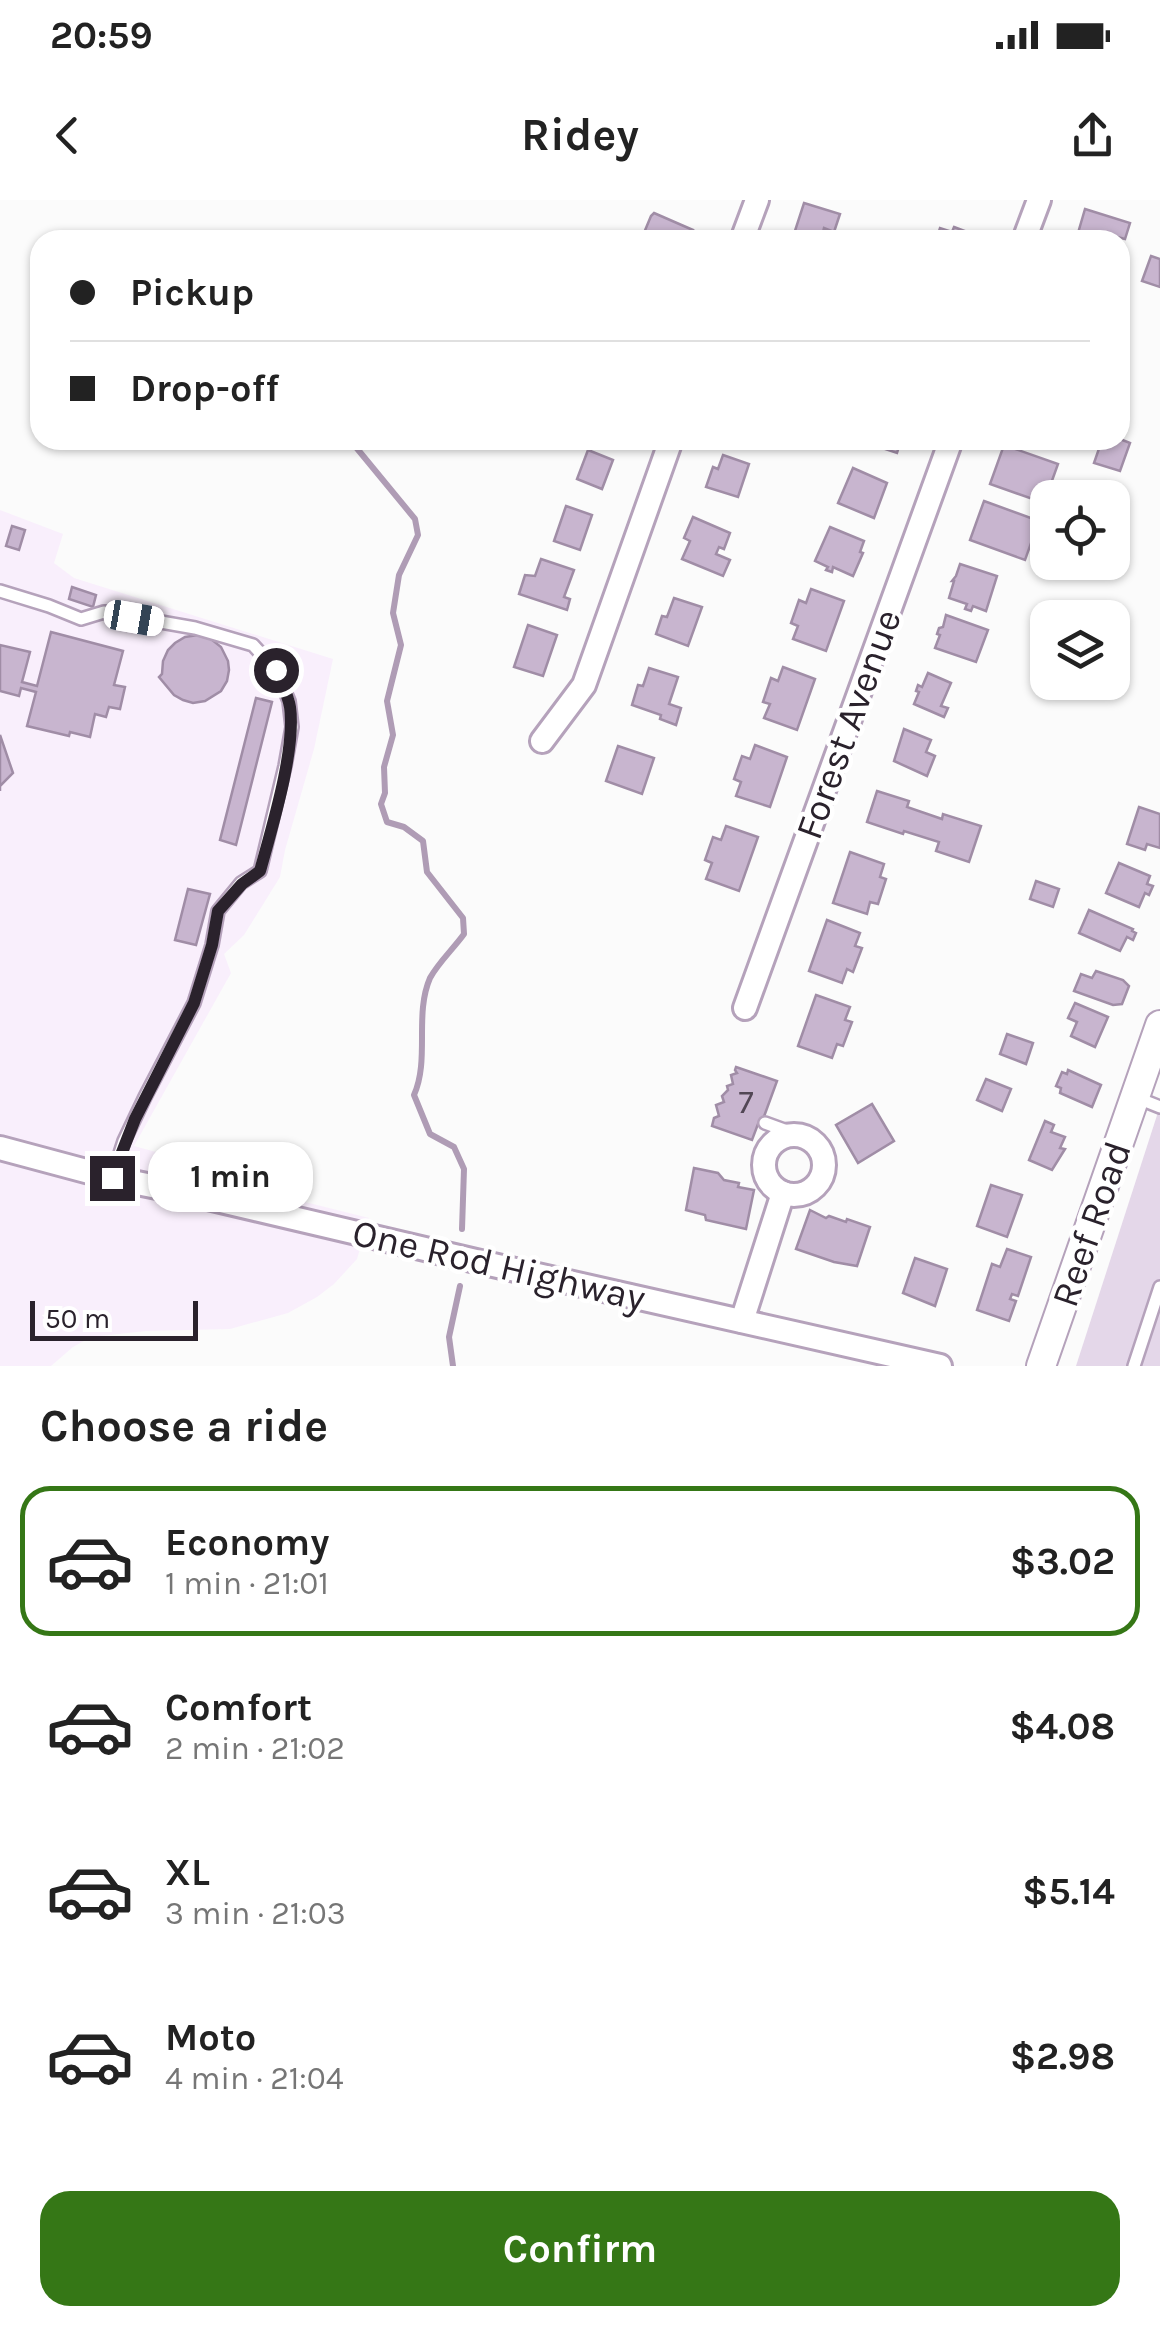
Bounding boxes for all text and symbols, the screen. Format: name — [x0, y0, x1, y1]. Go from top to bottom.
text: 20:59 — [50, 13, 153, 58]
icon: back — [40, 108, 95, 163]
icon: share — [1065, 108, 1120, 163]
text: Ridey — [521, 109, 639, 161]
text: Pickup — [130, 270, 254, 315]
text: Drop-off — [130, 366, 279, 411]
map controls — [1030, 480, 1130, 700]
button: locate — [1030, 480, 1130, 580]
car — [102, 598, 166, 638]
button: layers — [1030, 600, 1130, 700]
street label: Forest Avenue — [786, 603, 911, 845]
route start — [254, 648, 299, 693]
house number: 7 — [738, 1084, 754, 1121]
street label: Reef Road — [1042, 1136, 1141, 1313]
callout: 1 min — [147, 1143, 312, 1213]
route end — [90, 1156, 135, 1201]
text: 1 min — [190, 1158, 271, 1195]
street label: One Rod Highway — [348, 1210, 650, 1321]
scale bar — [30, 1296, 198, 1340]
text: 50 m — [45, 1302, 110, 1335]
text: Choose a ride — [40, 1400, 328, 1452]
icon: car — [45, 1516, 135, 1606]
text: Economy — [165, 1520, 329, 1565]
text: $3.02 — [1010, 1539, 1115, 1584]
text: 1 min · 21:01 — [165, 1565, 329, 1602]
icon: car — [45, 1681, 135, 1771]
text: Comfort — [165, 1685, 312, 1730]
text: $4.08 — [1009, 1704, 1115, 1749]
text: 2 min · 21:02 — [165, 1730, 345, 1767]
icon: car — [45, 1846, 135, 1936]
text: XL — [165, 1850, 210, 1895]
text: $5.14 — [1022, 1869, 1115, 1914]
text: 3 min · 21:03 — [165, 1895, 346, 1932]
icon: car — [45, 2011, 135, 2101]
text: Moto — [165, 2015, 256, 2060]
text: $2.98 — [1010, 2034, 1115, 2079]
text: 4 min · 21:04 — [165, 2060, 344, 2097]
button: Confirm — [40, 2191, 1120, 2306]

